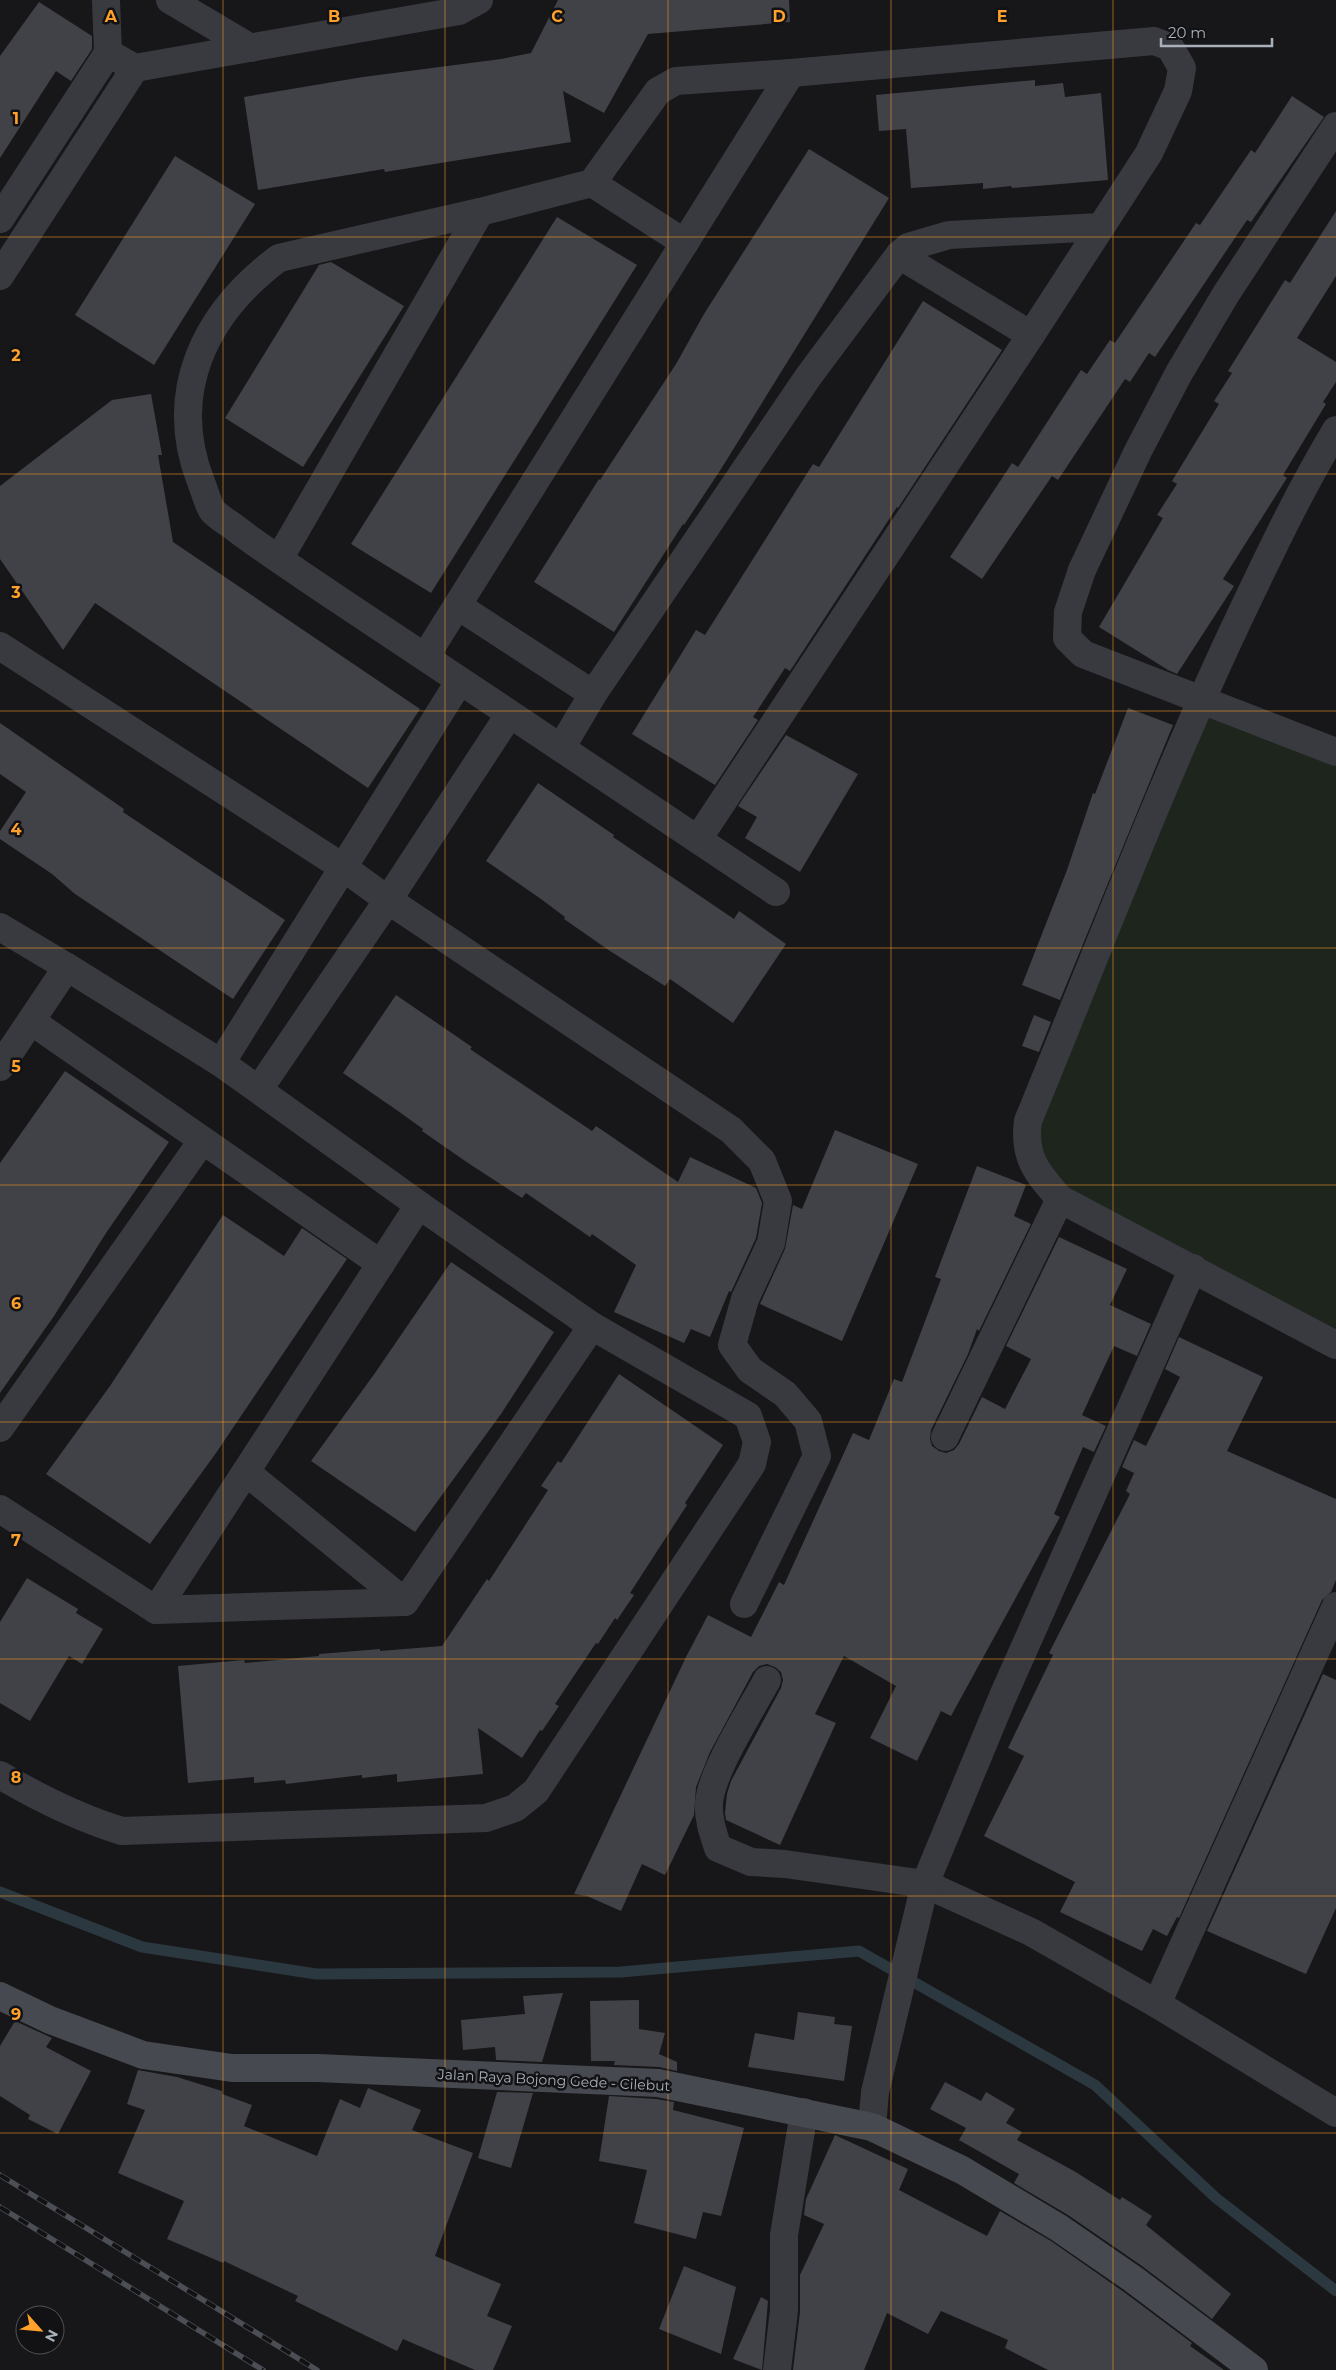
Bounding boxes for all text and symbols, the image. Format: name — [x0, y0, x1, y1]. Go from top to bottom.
text: A — [104, 7, 118, 26]
text: B — [328, 7, 340, 26]
text: C — [551, 7, 563, 26]
text: D — [772, 7, 786, 26]
text: E — [997, 7, 1007, 26]
scale bar — [1161, 15, 1272, 47]
text: 20 m — [1168, 23, 1206, 42]
text: 1 — [13, 109, 19, 128]
text: 2 — [11, 346, 21, 365]
text: 3 — [10, 583, 21, 602]
text: 4 — [10, 820, 22, 839]
text: 5 — [11, 1057, 21, 1076]
text: 6 — [11, 1294, 21, 1313]
text: 7 — [11, 1531, 21, 1550]
text: 8 — [11, 1768, 21, 1787]
text: 9 — [11, 2005, 21, 2024]
street label: Jalan Raya Bojong Gede - Cilebut — [436, 2065, 671, 2095]
north arrow — [15, 2305, 65, 2355]
text: N — [41, 2327, 62, 2345]

